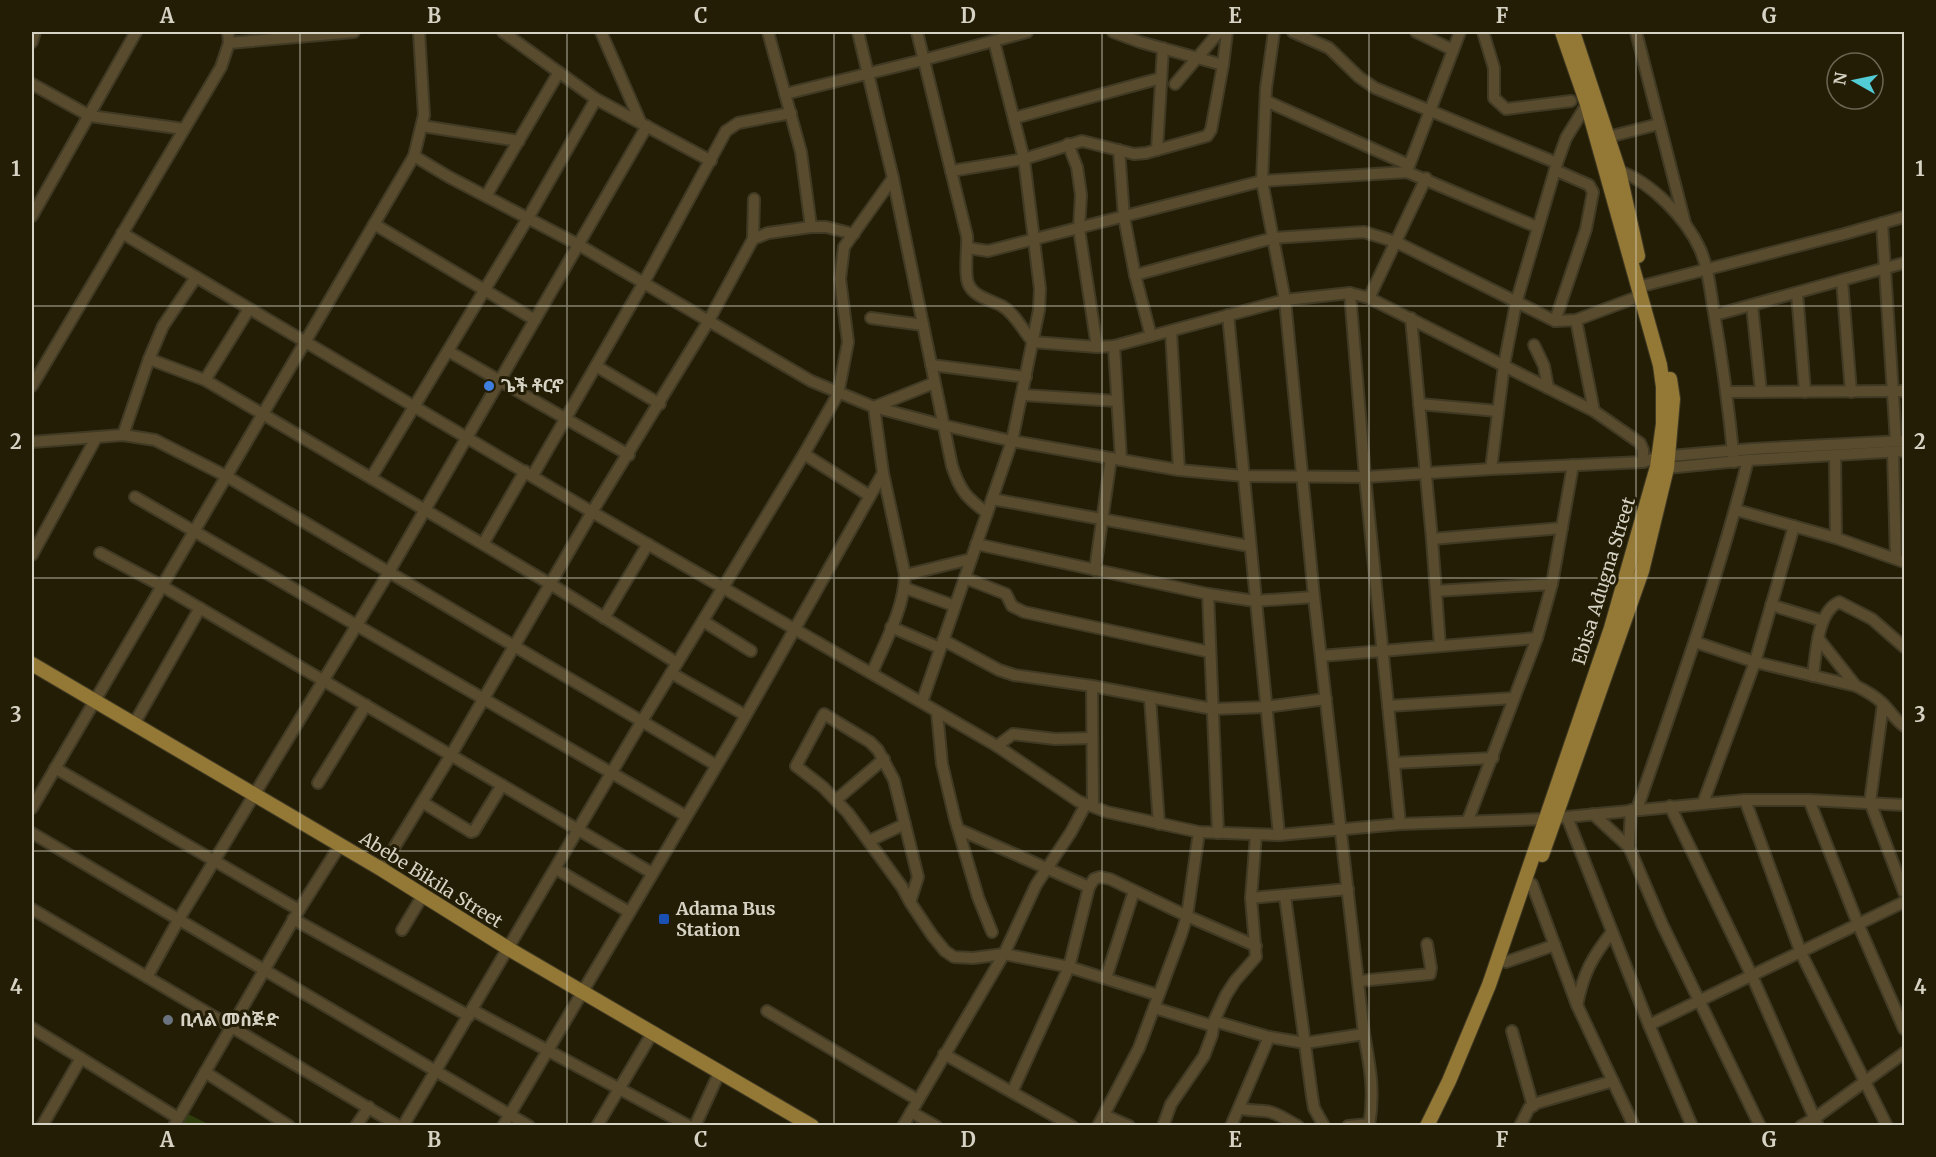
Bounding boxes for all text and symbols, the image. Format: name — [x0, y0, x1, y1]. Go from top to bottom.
text: A — [159, 3, 175, 28]
text: B — [427, 3, 441, 28]
text: C — [694, 3, 708, 28]
text: D — [960, 3, 976, 28]
text: E — [1228, 3, 1242, 28]
text: F — [1496, 3, 1509, 28]
text: G — [1762, 3, 1777, 28]
north arrow — [1825, 51, 1885, 111]
text: N — [1829, 70, 1851, 86]
text: 1 — [11, 156, 21, 181]
text: 1 — [1915, 156, 1925, 181]
place label: ጌች ቶርኖ — [501, 374, 565, 397]
marker: ጌች ቶርኖ — [482, 379, 496, 393]
text: 2 — [10, 429, 22, 454]
text: 2 — [1914, 429, 1926, 454]
street label: Ebisa Adugna Street — [1567, 494, 1640, 667]
text: 3 — [10, 702, 22, 727]
text: 3 — [1914, 702, 1926, 727]
street label: Abebe Bikila Street — [355, 826, 507, 933]
place label: Adama Bus Station — [675, 897, 776, 941]
marker: Adama Bus Station — [657, 912, 671, 926]
text: 4 — [10, 974, 23, 999]
text: 4 — [1914, 974, 1927, 999]
place label: ቢላል መስጅድ — [180, 1008, 279, 1031]
marker: ቢላል መስጅድ — [161, 1013, 175, 1027]
text: A — [159, 1127, 175, 1152]
text: B — [427, 1127, 441, 1152]
text: C — [694, 1127, 708, 1152]
text: D — [960, 1127, 976, 1152]
text: E — [1228, 1127, 1242, 1152]
text: F — [1496, 1127, 1509, 1152]
text: G — [1762, 1127, 1777, 1152]

